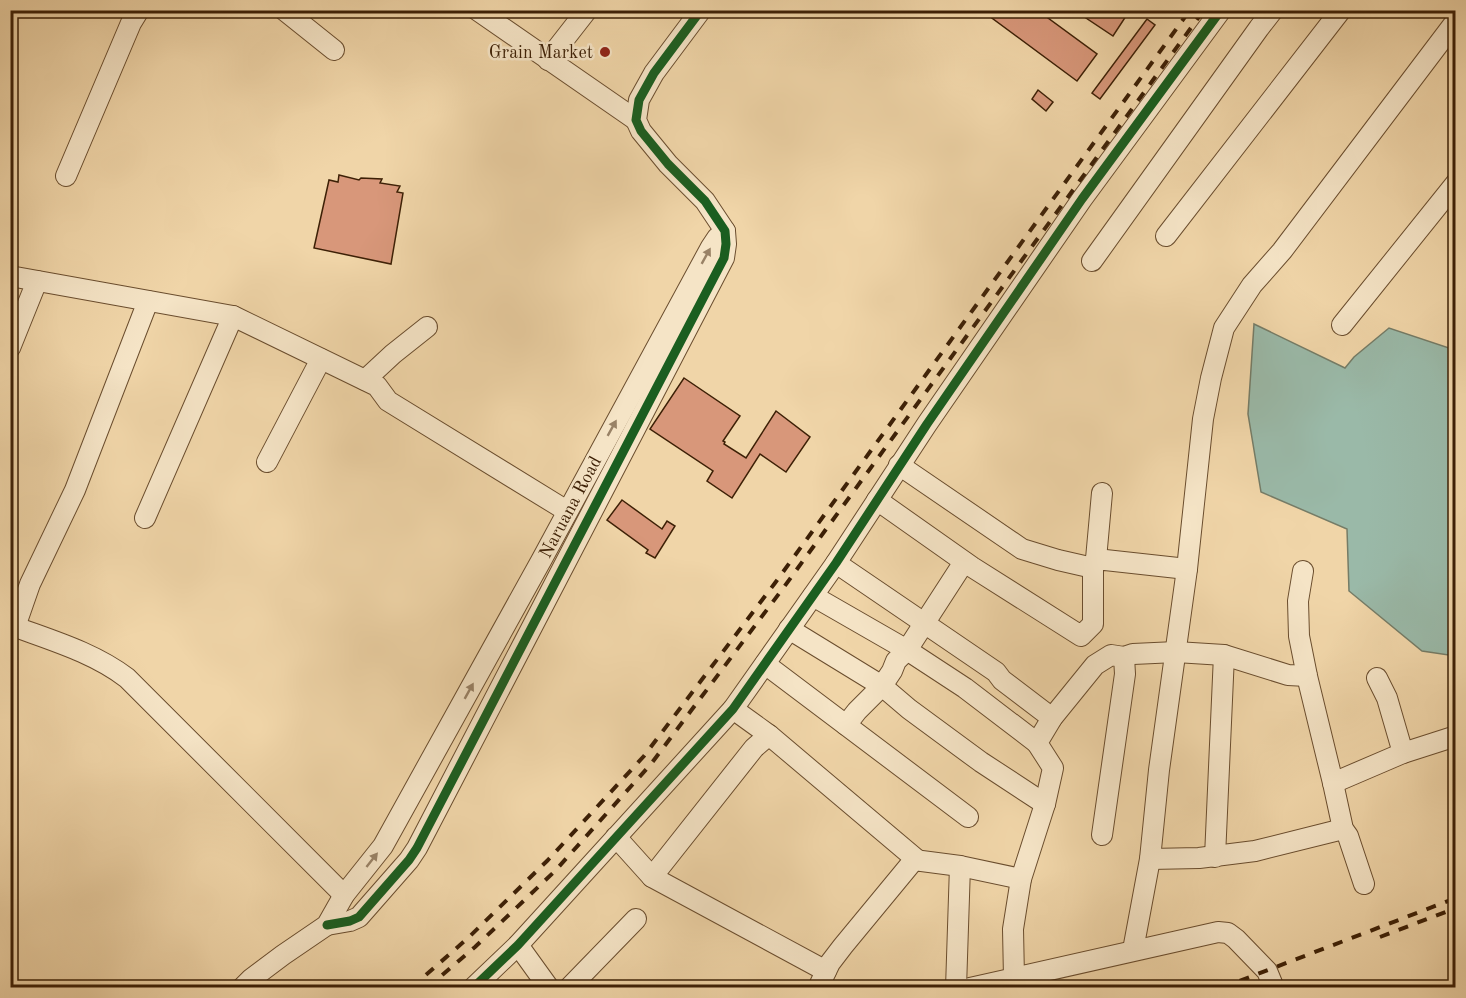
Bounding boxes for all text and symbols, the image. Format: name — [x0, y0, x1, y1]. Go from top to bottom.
place label: Grain Market — [489, 44, 593, 62]
marker: Grain Market — [598, 45, 612, 59]
one-way arrow — [701, 248, 711, 265]
one-way arrow — [607, 419, 617, 436]
street label: Naruana Road — [537, 454, 605, 561]
one-way arrow — [464, 682, 474, 699]
one-way arrow — [366, 852, 379, 868]

